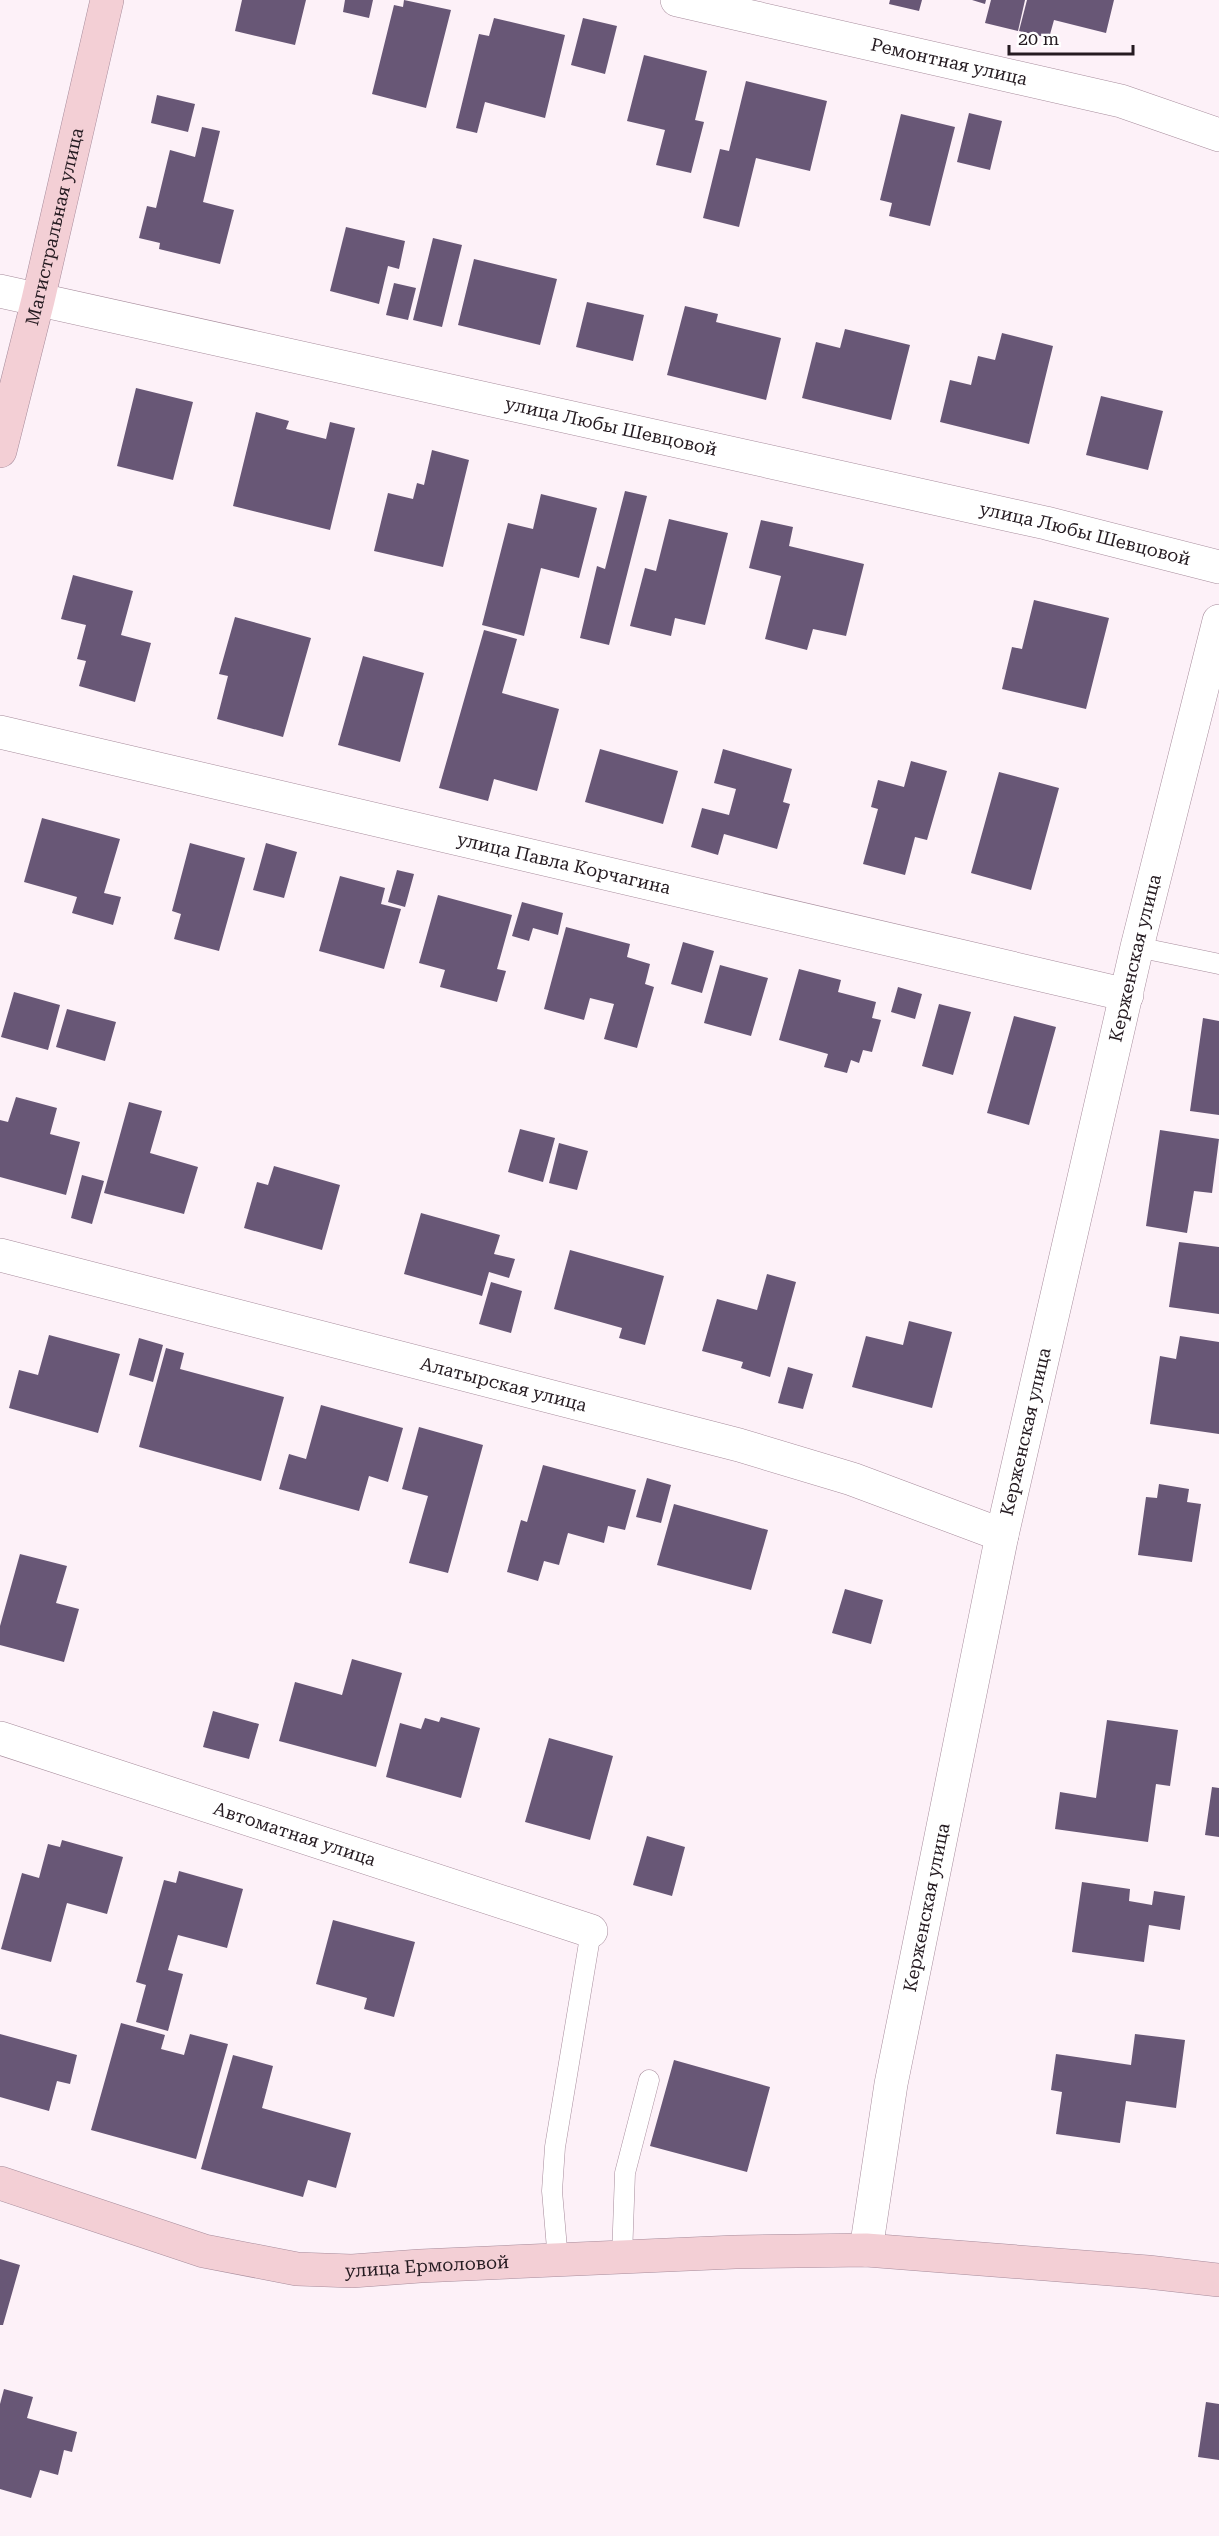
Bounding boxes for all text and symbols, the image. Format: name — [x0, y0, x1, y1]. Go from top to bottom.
scale bar — [1009, 18, 1134, 56]
text: 20 m — [1018, 28, 1059, 49]
street label: Ремонтная улица — [869, 33, 1030, 89]
street label: Магистральная улица — [21, 125, 87, 327]
street label: улица Любы Шевцовой — [503, 392, 719, 460]
street label: улица Любы Шевцовой — [978, 498, 1193, 569]
street label: улица Павла Корчагина — [455, 828, 673, 898]
street label: Керженская улица — [1105, 872, 1165, 1044]
street label: Керженская улица — [996, 1345, 1055, 1518]
street label: Алатырская улица — [418, 1353, 589, 1416]
street label: Автоматная улица — [211, 1797, 379, 1870]
street label: Керженская улица — [899, 1821, 954, 1994]
street label: улица Ермоловой — [345, 2251, 510, 2281]

